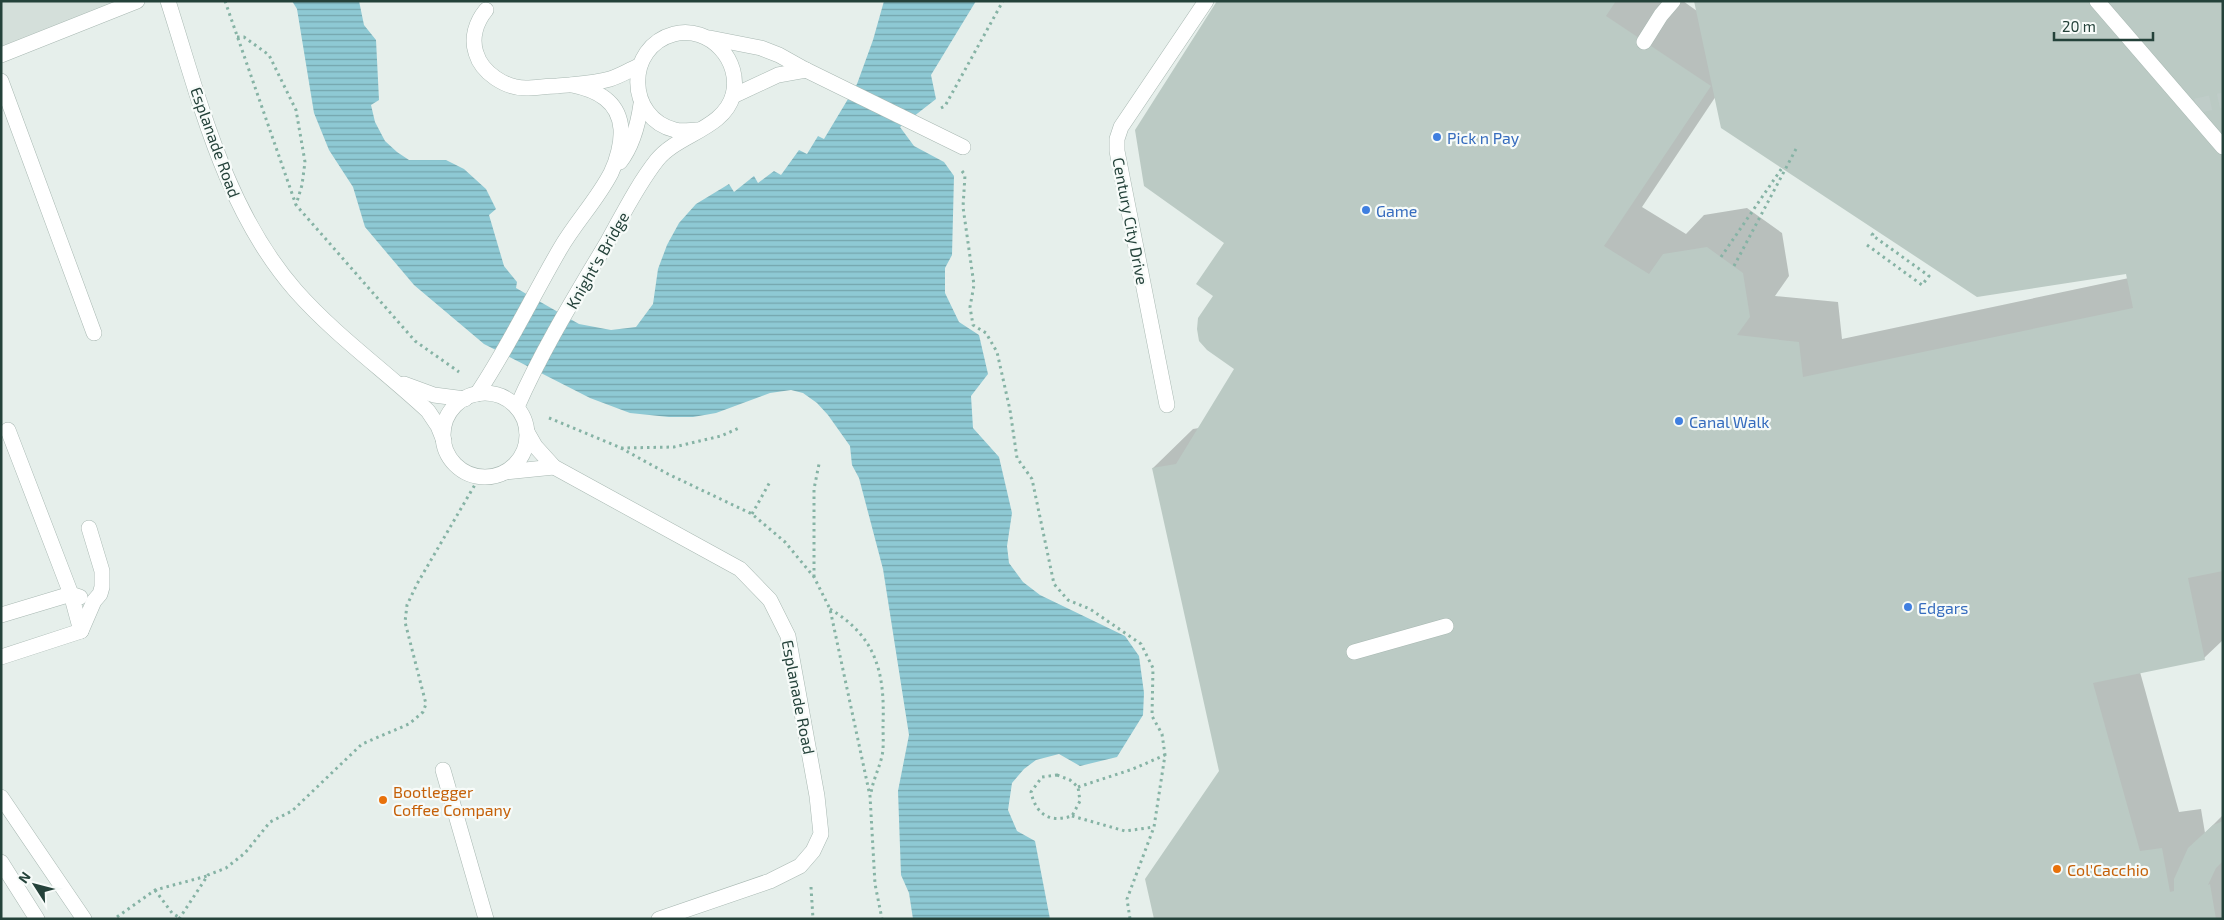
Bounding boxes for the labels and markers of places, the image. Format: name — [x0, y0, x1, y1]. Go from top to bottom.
place label: Pick n Pay — [1447, 128, 1520, 147]
marker: Pick n Pay — [1431, 131, 1443, 143]
place label: Game — [1376, 201, 1417, 220]
marker: Game — [1360, 204, 1372, 216]
place label: Canal Walk — [1689, 412, 1769, 431]
marker: Canal Walk — [1673, 415, 1685, 427]
place label: Edgars — [1918, 598, 1968, 617]
marker: Edgars — [1902, 601, 1914, 613]
place label: Bootlegger Coffee Company — [393, 782, 512, 819]
marker: Bootlegger Coffee Company — [377, 794, 389, 806]
place label: Col'Cacchio — [2067, 860, 2149, 879]
marker: Col'Cacchio — [2051, 863, 2063, 875]

